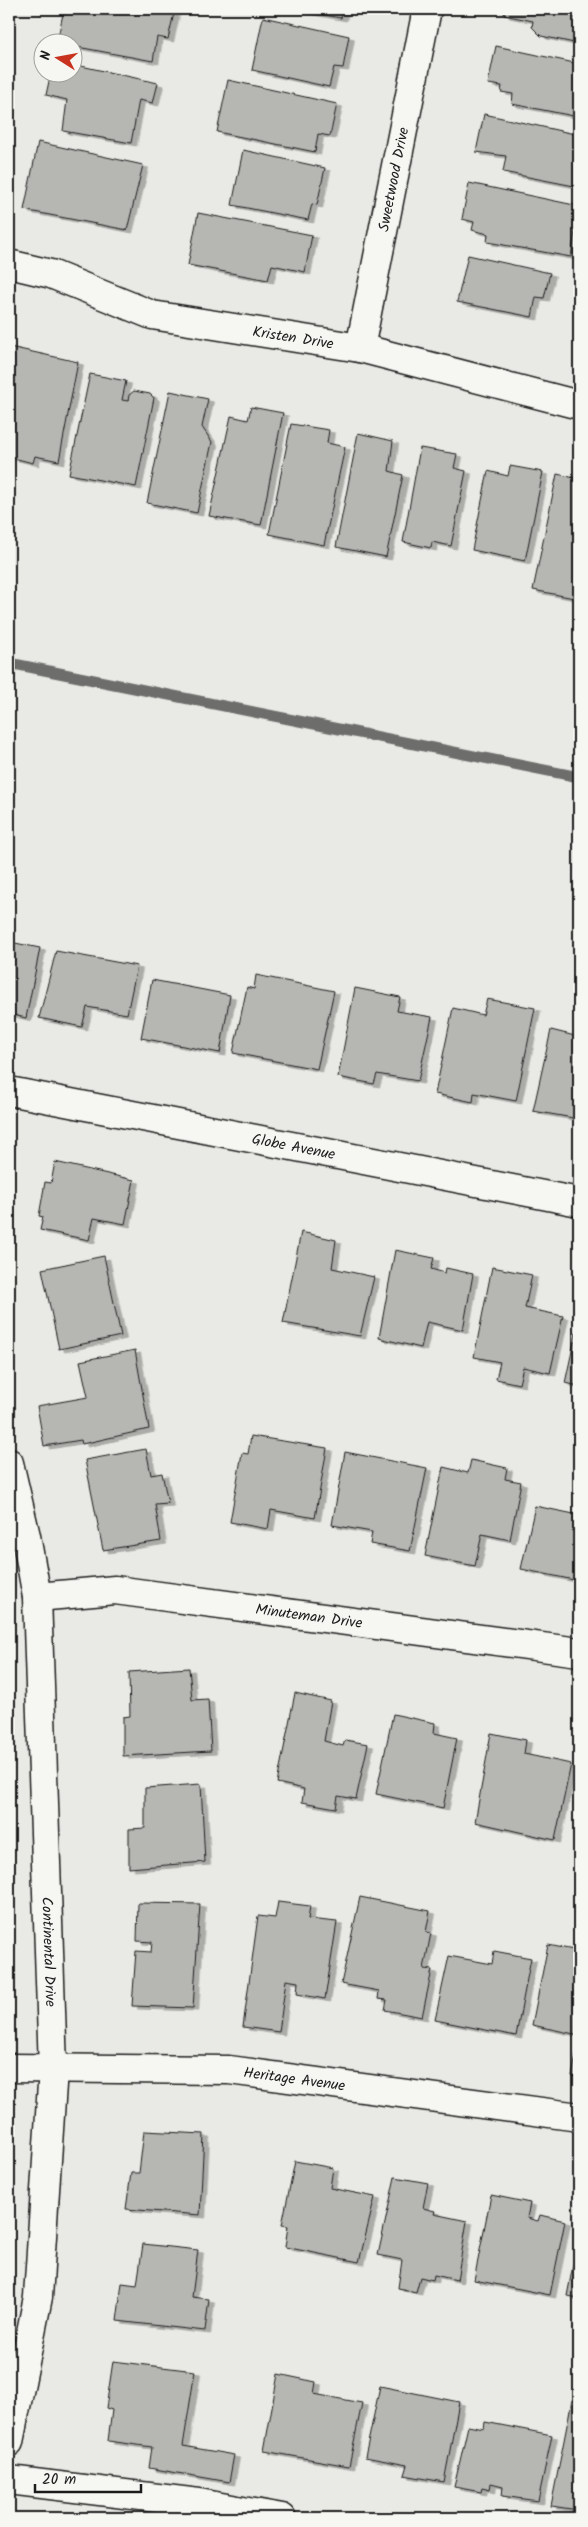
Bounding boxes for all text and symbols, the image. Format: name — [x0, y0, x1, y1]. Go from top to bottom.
north arrow — [32, 32, 82, 82]
text: N — [35, 49, 58, 62]
street label: Sweetwood Drive — [372, 125, 416, 234]
street label: Kristen Drive — [251, 320, 335, 357]
street label: Globe Avenue — [250, 1128, 337, 1167]
street label: Minuteman Drive — [254, 1598, 364, 1636]
street label: Continental Drive — [34, 1897, 62, 2007]
street label: Heritage Avenue — [242, 2061, 347, 2099]
scale bar — [35, 2462, 141, 2494]
text: 20 m — [42, 2468, 76, 2492]

